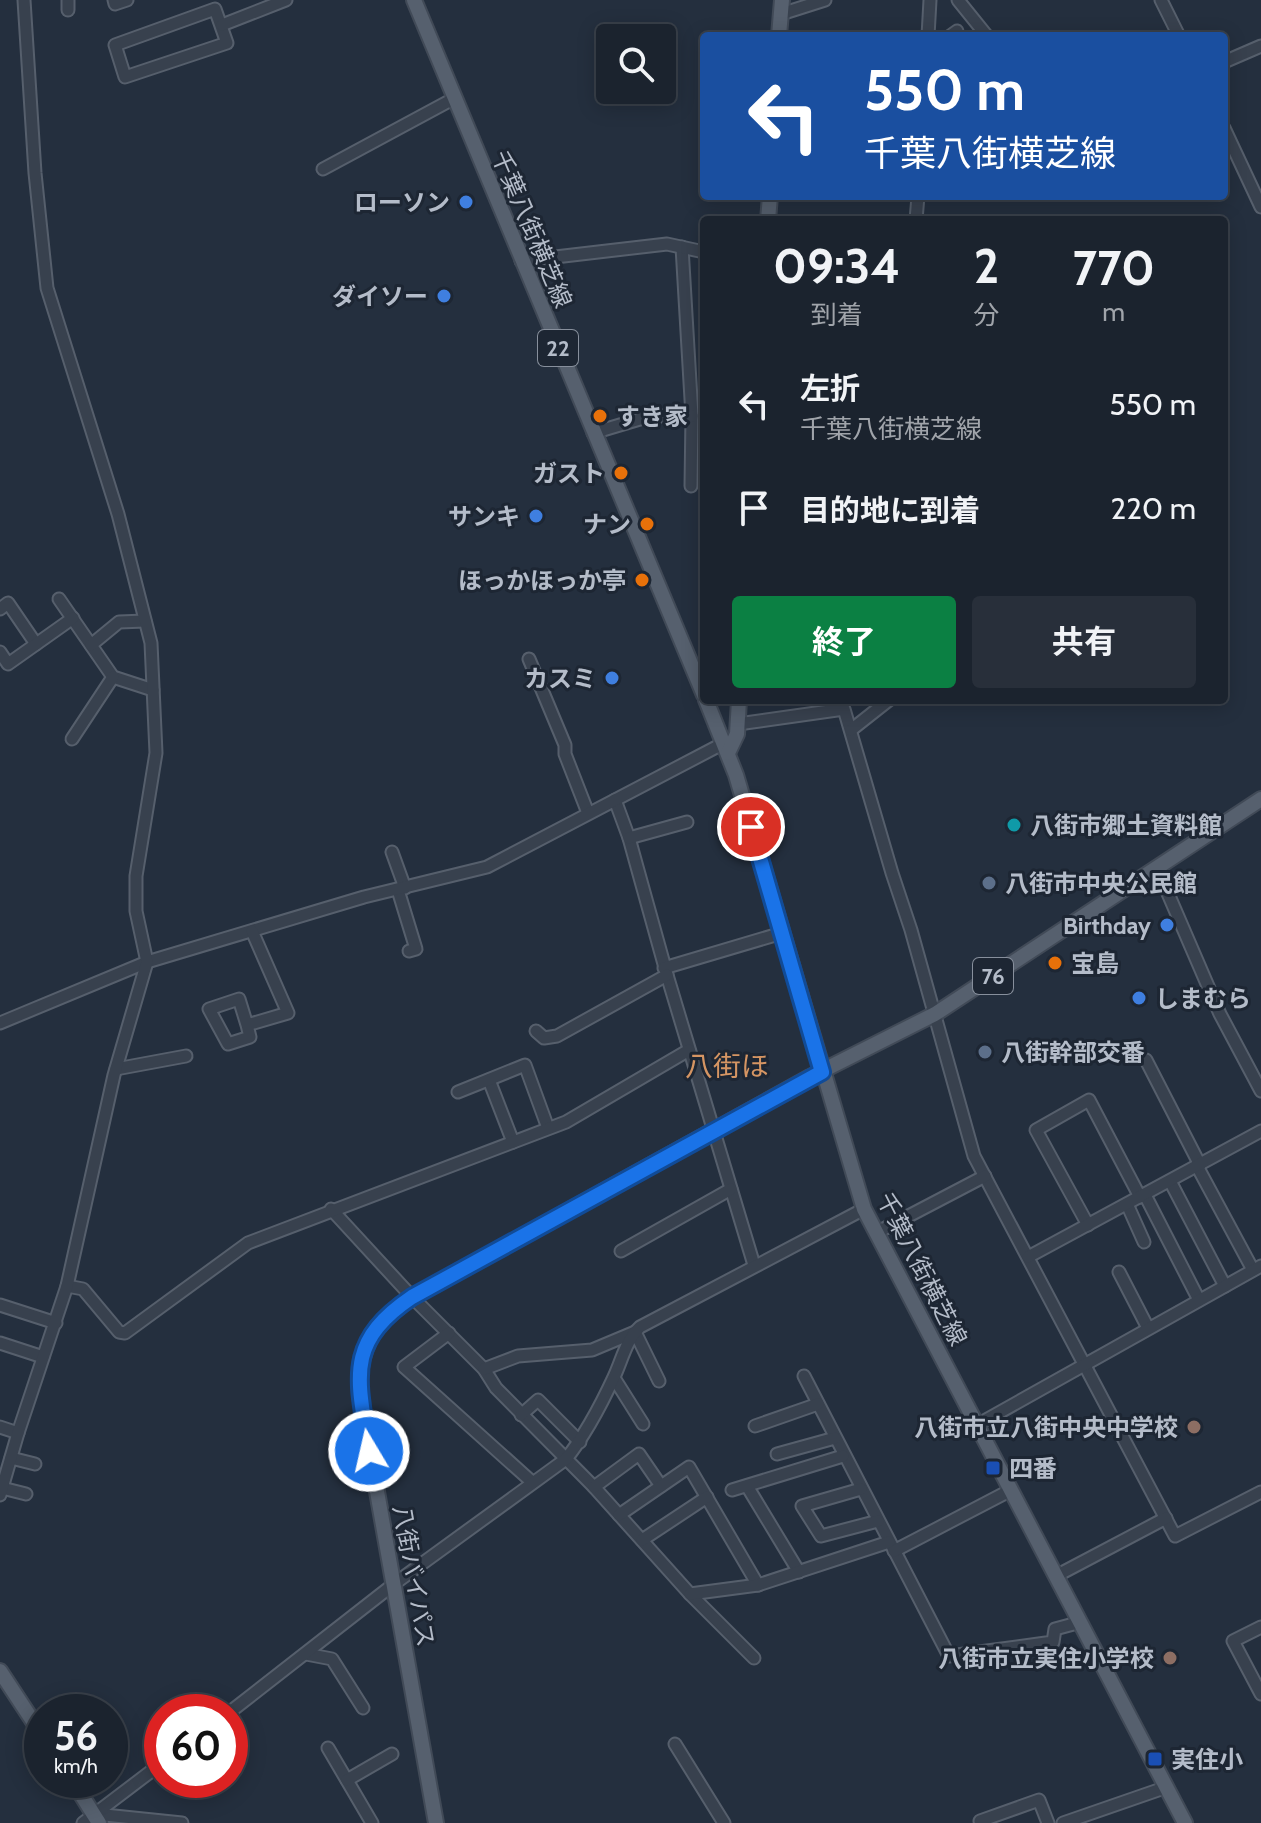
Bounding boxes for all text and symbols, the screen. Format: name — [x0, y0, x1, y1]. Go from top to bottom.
map controls — [596, 24, 676, 104]
button: search — [596, 24, 676, 104]
text: 550 m — [864, 56, 1025, 124]
icon: left — [732, 64, 836, 168]
text: 千葉八街横芝線 — [864, 131, 1116, 175]
street label: 千葉八街横芝線 — [486, 146, 578, 312]
place label: ローソン — [354, 188, 450, 217]
marker: ローソン — [457, 193, 475, 211]
text: 09:34 — [773, 237, 900, 295]
text: 2 — [974, 237, 999, 295]
text: 770 — [1072, 239, 1155, 297]
place label: ダイソー — [332, 282, 428, 311]
marker: ダイソー — [435, 287, 453, 305]
text: m — [1102, 296, 1125, 328]
text: 到着 — [811, 299, 863, 331]
text: 分 — [973, 299, 999, 331]
road number: 22 — [538, 330, 578, 366]
text: 左折 — [800, 370, 860, 407]
icon: left — [732, 382, 776, 426]
text: 550 m — [1110, 386, 1196, 423]
place label: すき家 — [616, 402, 688, 431]
marker: すき家 — [591, 407, 609, 425]
text: 千葉八街横芝線 — [800, 413, 982, 445]
place label: ガスト — [533, 459, 605, 488]
marker: ガスト — [612, 464, 630, 482]
icon: arrive — [732, 486, 776, 530]
text: 220 m — [1111, 490, 1196, 527]
text: 目的地に到着 — [800, 492, 980, 529]
place label: サンキ — [448, 502, 520, 531]
marker: サンキ — [527, 507, 545, 525]
place label: ナン — [583, 510, 631, 539]
marker: ナン — [638, 515, 656, 533]
place label: ほっかほっか亭 — [458, 566, 626, 595]
marker: ほっかほっか亭 — [633, 571, 651, 589]
button: 終了 — [732, 596, 956, 688]
button: 共有 — [972, 596, 1196, 688]
place label: カスミ — [524, 664, 596, 693]
marker: カスミ — [603, 669, 621, 687]
pin — [717, 793, 785, 861]
icon: arrive — [729, 805, 773, 849]
place label: 八街市郷土資料館 — [1030, 811, 1222, 840]
marker: 八街市郷土資料館 — [1005, 816, 1023, 834]
place label: 八街市中央公民館 — [1005, 869, 1197, 898]
marker: 八街市中央公民館 — [980, 874, 998, 892]
place label: Birthday — [1063, 911, 1151, 940]
marker: Birthday — [1158, 916, 1176, 934]
place label: 宝島 — [1071, 949, 1119, 978]
marker: 宝島 — [1046, 954, 1064, 972]
road number: 76 — [973, 958, 1013, 994]
place label: しまむら — [1155, 984, 1251, 1013]
marker: しまむら — [1130, 989, 1148, 1007]
place label: 八街幹部交番 — [1001, 1038, 1145, 1067]
marker: 八街幹部交番 — [976, 1043, 994, 1061]
district label: 八街ほ — [685, 1049, 769, 1083]
street label: 千葉八街横芝線 — [871, 1188, 973, 1350]
position arrow — [327, 1409, 411, 1493]
place label: 八街市立八街中央中学校 — [914, 1413, 1178, 1442]
marker: 八街市立八街中央中学校 — [1185, 1418, 1203, 1436]
place label: 四番 — [1009, 1454, 1057, 1483]
marker: 四番 — [984, 1459, 1002, 1477]
street label: 八街バイパス — [387, 1503, 441, 1649]
place label: 八街市立実住小学校 — [938, 1644, 1154, 1673]
marker: 八街市立実住小学校 — [1161, 1649, 1179, 1667]
speed limit sign: 60 — [144, 1694, 248, 1798]
text: 56 — [54, 1711, 98, 1760]
place label: 実住小 — [1171, 1745, 1243, 1774]
marker: 実住小 — [1146, 1750, 1164, 1768]
text: km/h — [54, 1754, 98, 1778]

